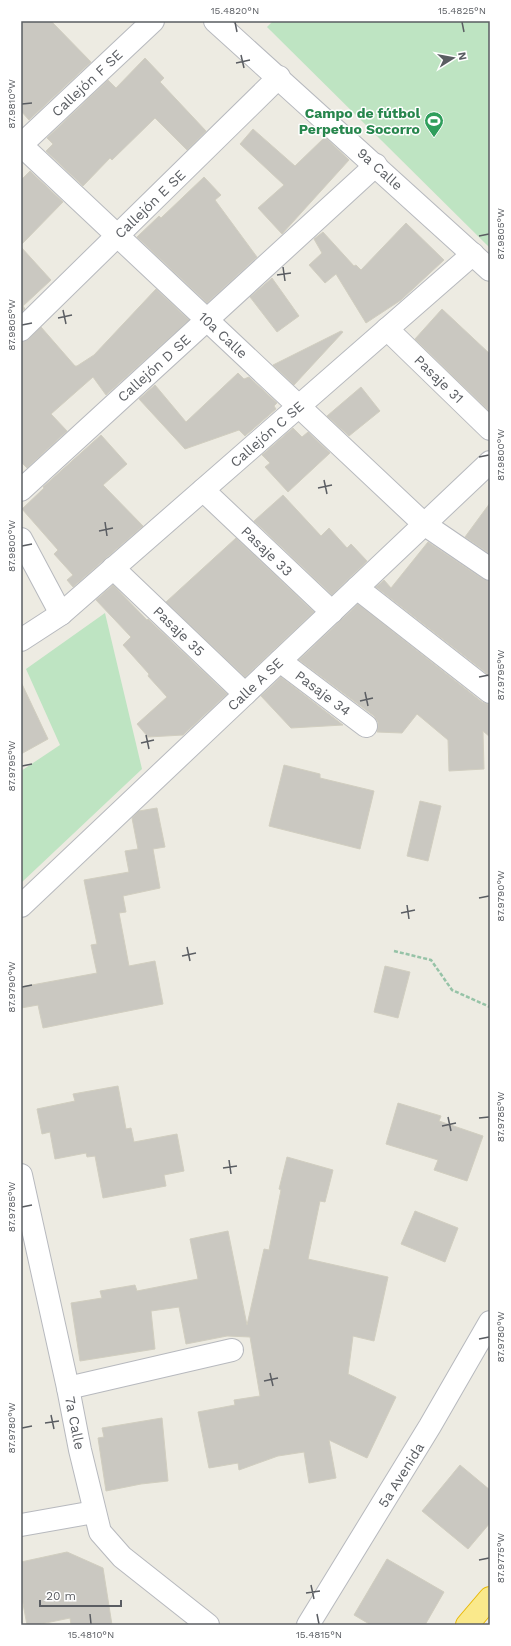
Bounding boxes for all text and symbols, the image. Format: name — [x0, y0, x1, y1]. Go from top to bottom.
text: 15.4820°N — [211, 5, 259, 16]
text: 15.4825°N — [438, 5, 486, 16]
north arrow — [433, 38, 473, 78]
street label: Callejón F SE — [48, 46, 126, 120]
text: N — [455, 51, 469, 61]
text: 87.9810°W — [6, 79, 17, 129]
place label: Campo de fútbol Perpetuo Socorro — [299, 105, 420, 137]
sports icon: Campo de fútbol Perpetuo Socorro — [423, 110, 445, 138]
street label: 9a Calle — [354, 145, 406, 193]
street label: Callejón E SE — [112, 166, 188, 241]
text: 87.9805°W — [495, 208, 506, 260]
text: 87.9805°W — [6, 299, 17, 351]
street label: 10a Calle — [195, 308, 251, 362]
street label: Callejón D SE — [114, 331, 194, 405]
street label: Pasaje 31 — [411, 352, 467, 406]
street label: Callejón C SE — [227, 398, 307, 470]
text: 87.9800°W — [495, 429, 506, 481]
text: 87.9800°W — [6, 520, 17, 572]
street label: Pasaje 33 — [238, 523, 296, 579]
street label: Pasaje 35 — [150, 603, 208, 659]
text: 87.9795°W — [495, 649, 506, 700]
street label: Calle A SE — [224, 654, 286, 714]
street label: Pasaje 34 — [292, 667, 354, 719]
text: 87.9795°W — [6, 740, 17, 791]
text: 87.9790°W — [495, 870, 506, 922]
text: 87.9790°W — [6, 961, 17, 1013]
text: 87.9785°W — [495, 1091, 506, 1142]
text: 87.9785°W — [6, 1181, 17, 1232]
text: 87.9780°W — [495, 1311, 506, 1363]
street label: 7a Calle — [62, 1395, 88, 1451]
text: 87.9780°W — [6, 1402, 17, 1454]
street label: 5a Avenida — [375, 1440, 427, 1510]
text: 87.9775°W — [495, 1532, 506, 1583]
scale bar — [40, 1582, 121, 1608]
text: 20 m — [46, 1589, 76, 1603]
text: 15.4810°N — [68, 1629, 114, 1640]
text: 15.4815°N — [296, 1629, 342, 1640]

